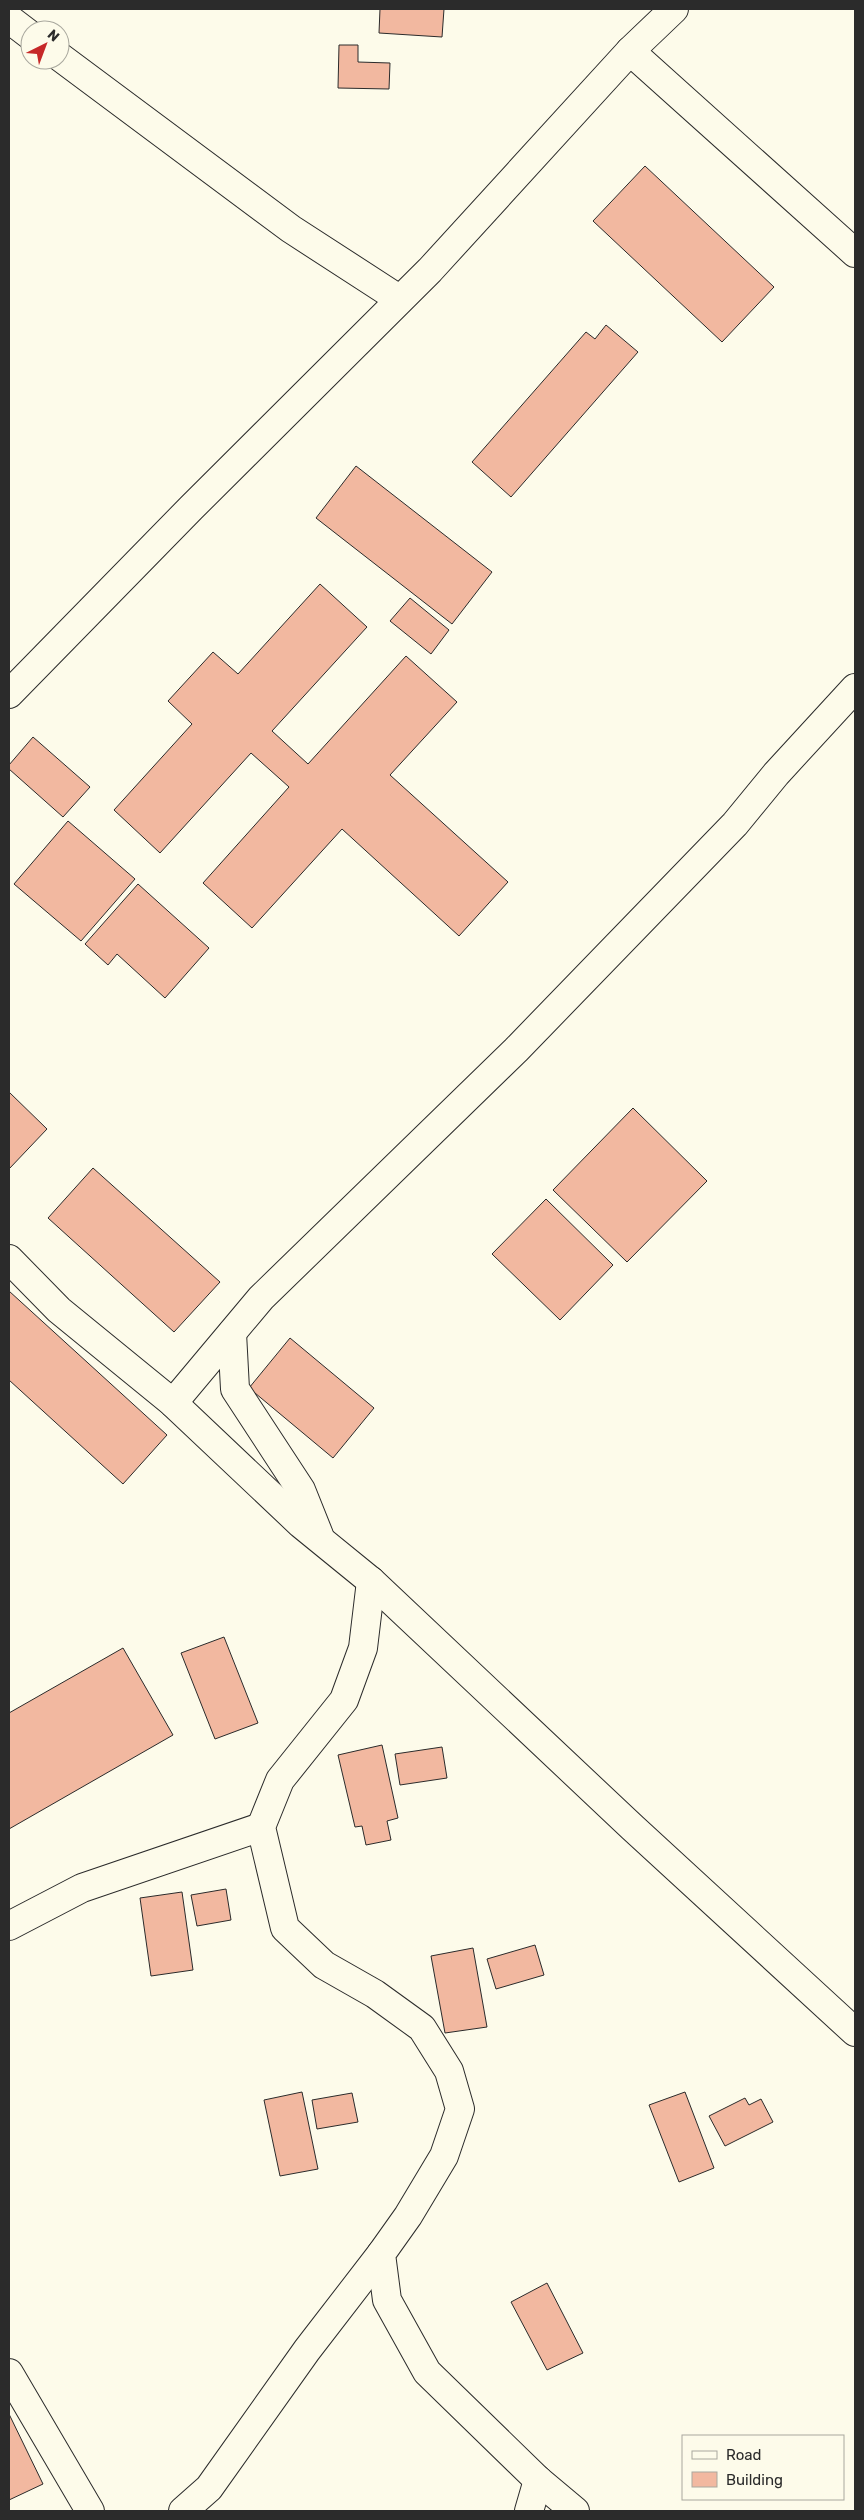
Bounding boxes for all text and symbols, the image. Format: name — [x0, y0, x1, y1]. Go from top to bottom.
north arrow — [20, 20, 70, 70]
text: N — [44, 26, 63, 45]
legend — [682, 2435, 844, 2500]
text: Road — [726, 2446, 762, 2464]
text: Building — [726, 2471, 783, 2489]

